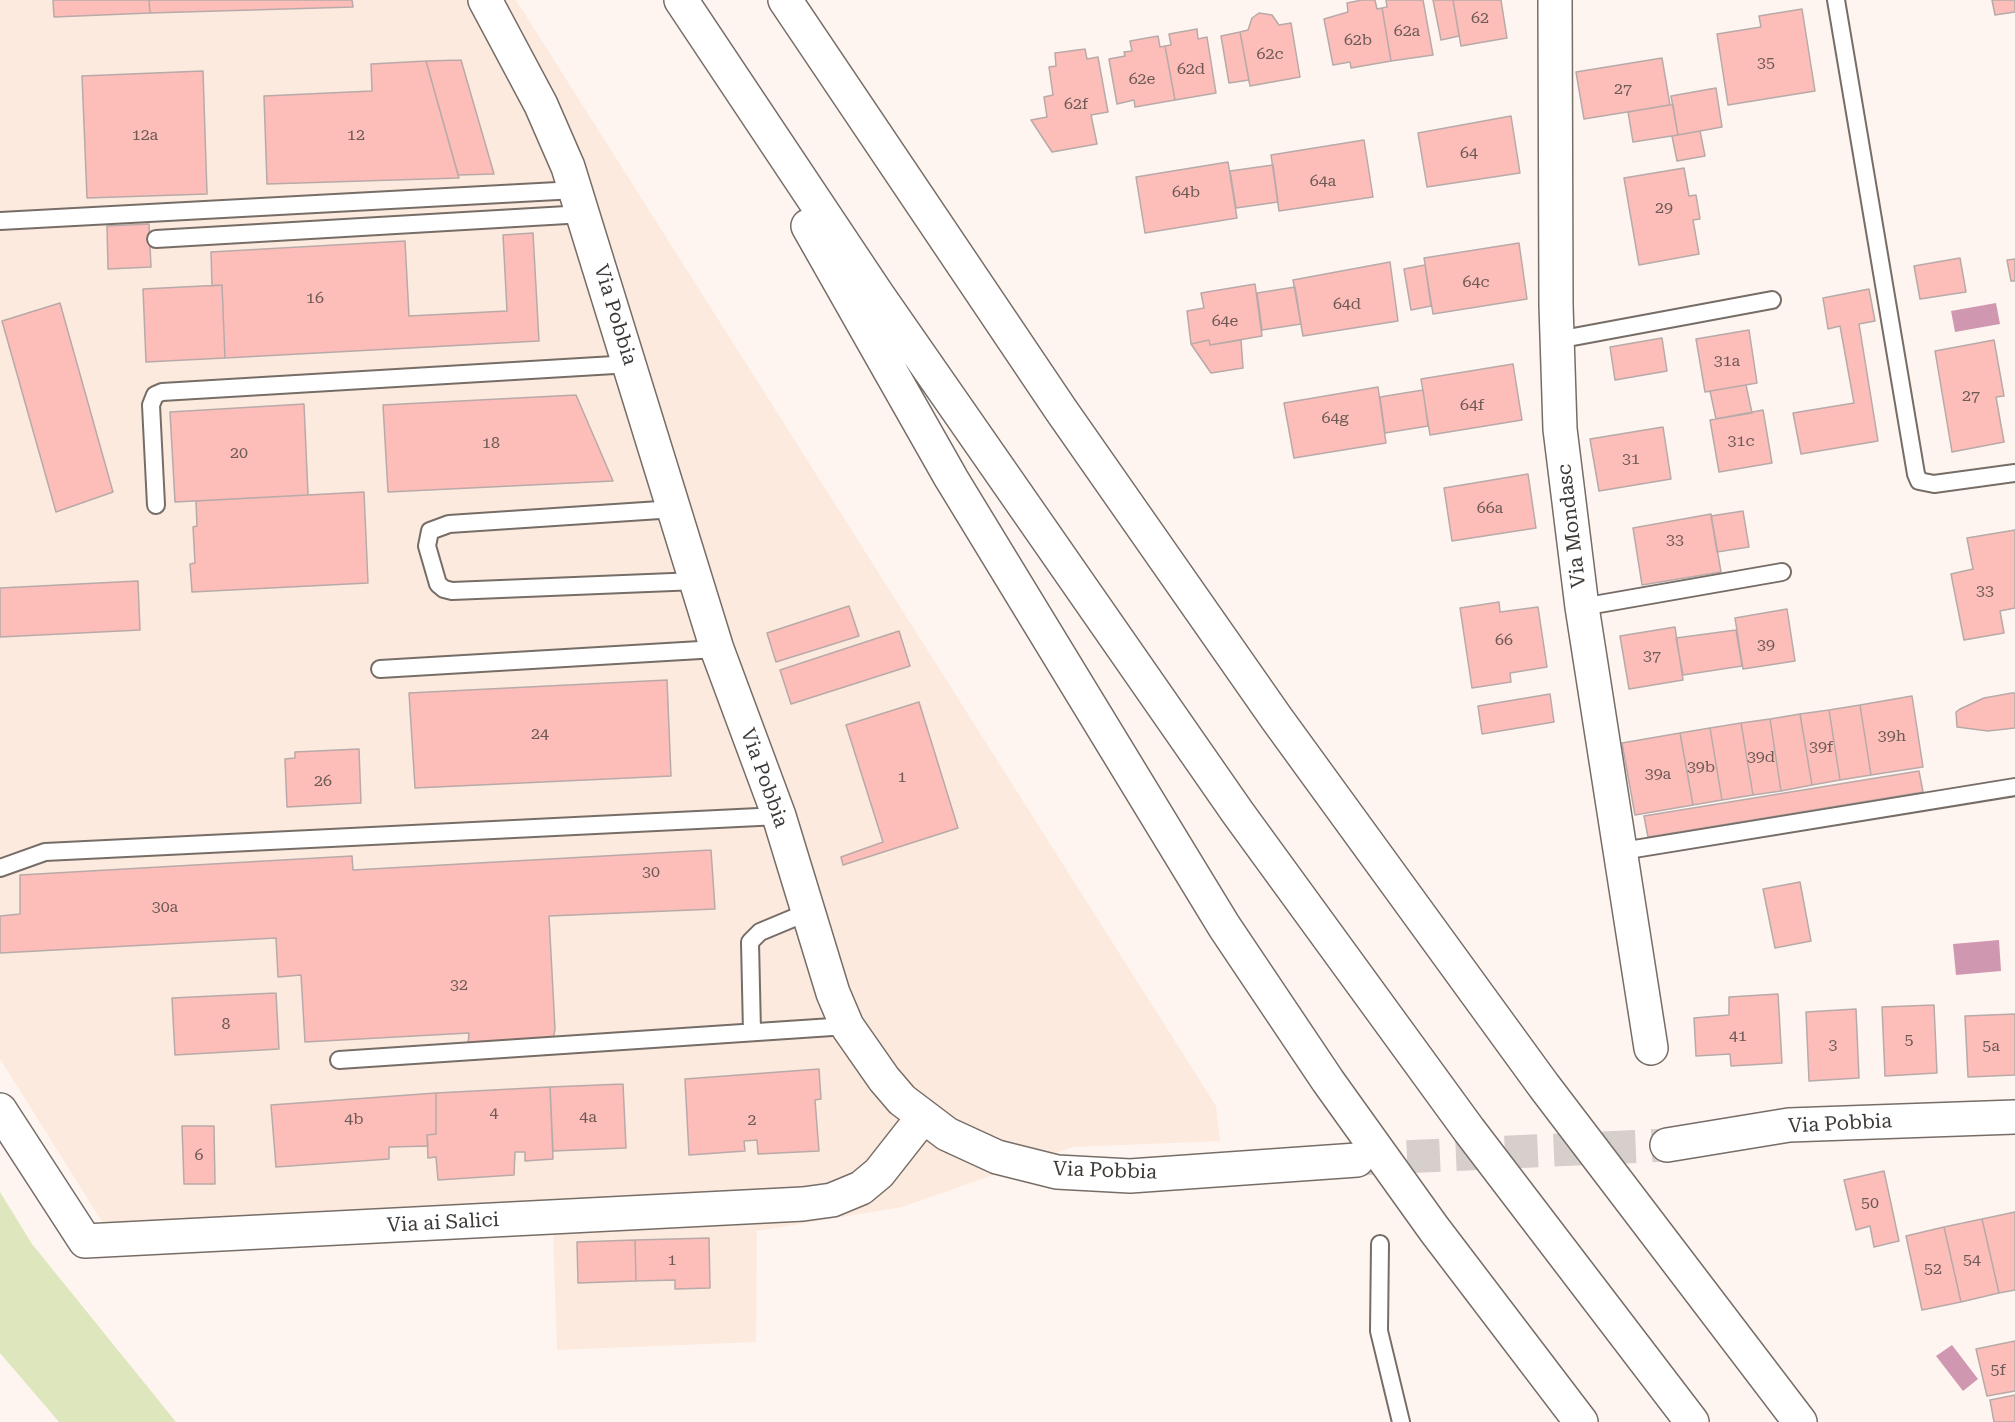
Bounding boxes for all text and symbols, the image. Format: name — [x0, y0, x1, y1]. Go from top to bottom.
house number: 62 — [1471, 8, 1489, 28]
house number: 62a — [1394, 21, 1420, 41]
house number: 62b — [1344, 30, 1372, 50]
house number: 62c — [1257, 44, 1283, 64]
house number: 35 — [1757, 53, 1775, 73]
house number: 62d — [1177, 59, 1205, 79]
house number: 62e — [1129, 69, 1155, 89]
house number: 27 — [1614, 79, 1632, 99]
house number: 62f — [1064, 94, 1088, 114]
house number: 12a — [132, 125, 158, 145]
house number: 12 — [347, 125, 365, 145]
house number: 64 — [1460, 143, 1478, 163]
house number: 64a — [1310, 171, 1336, 191]
house number: 64b — [1172, 182, 1200, 202]
house number: 29 — [1655, 198, 1673, 218]
street label: Via Pobbia — [588, 262, 642, 368]
house number: 64c — [1463, 272, 1489, 292]
house number: 16 — [306, 288, 324, 308]
house number: 64d — [1333, 294, 1361, 314]
house number: 64e — [1212, 311, 1238, 331]
house number: 31a — [1714, 351, 1740, 371]
house number: 27 — [1962, 386, 1980, 406]
house number: 64f — [1460, 395, 1484, 415]
house number: 64g — [1321, 408, 1349, 428]
house number: 31c — [1728, 431, 1754, 451]
house number: 18 — [482, 433, 500, 453]
house number: 20 — [230, 443, 248, 463]
house number: 31 — [1622, 449, 1640, 469]
street label: Via Mondasc — [1553, 463, 1591, 589]
house number: 66a — [1477, 498, 1503, 518]
house number: 33 — [1666, 530, 1684, 550]
house number: 33 — [1976, 581, 1994, 601]
house number: 66 — [1495, 630, 1513, 650]
house number: 39 — [1757, 635, 1775, 655]
house number: 37 — [1643, 646, 1661, 666]
house number: 24 — [531, 724, 549, 744]
street label: Via Pobbia — [735, 725, 793, 831]
house number: 39h — [1878, 726, 1906, 746]
house number: 39f — [1809, 737, 1833, 757]
house number: 39d — [1747, 747, 1775, 767]
house number: 39b — [1687, 757, 1715, 777]
house number: 39a — [1645, 764, 1671, 784]
house number: 1 — [898, 767, 906, 787]
house number: 26 — [314, 771, 332, 791]
house number: 30 — [642, 862, 660, 882]
house number: 30a — [152, 897, 178, 917]
house number: 32 — [450, 975, 468, 995]
house number: 8 — [222, 1014, 230, 1034]
house number: 41 — [1729, 1026, 1747, 1046]
house number: 5 — [1905, 1030, 1913, 1050]
house number: 3 — [1829, 1035, 1837, 1055]
house number: 5a — [1982, 1036, 2000, 1056]
house number: 4 — [490, 1103, 498, 1123]
house number: 4a — [579, 1107, 597, 1127]
house number: 4b — [344, 1109, 364, 1129]
street label: Via Pobbia — [1787, 1109, 1893, 1139]
house number: 2 — [748, 1110, 756, 1130]
house number: 6 — [195, 1145, 203, 1165]
street label: Via Pobbia — [1053, 1157, 1157, 1185]
house number: 50 — [1861, 1193, 1879, 1213]
street label: Via ai Salici — [386, 1208, 500, 1238]
house number: 1 — [668, 1250, 676, 1270]
house number: 54 — [1963, 1250, 1981, 1270]
house number: 52 — [1924, 1259, 1942, 1279]
house number: 5f — [1990, 1360, 2006, 1380]

